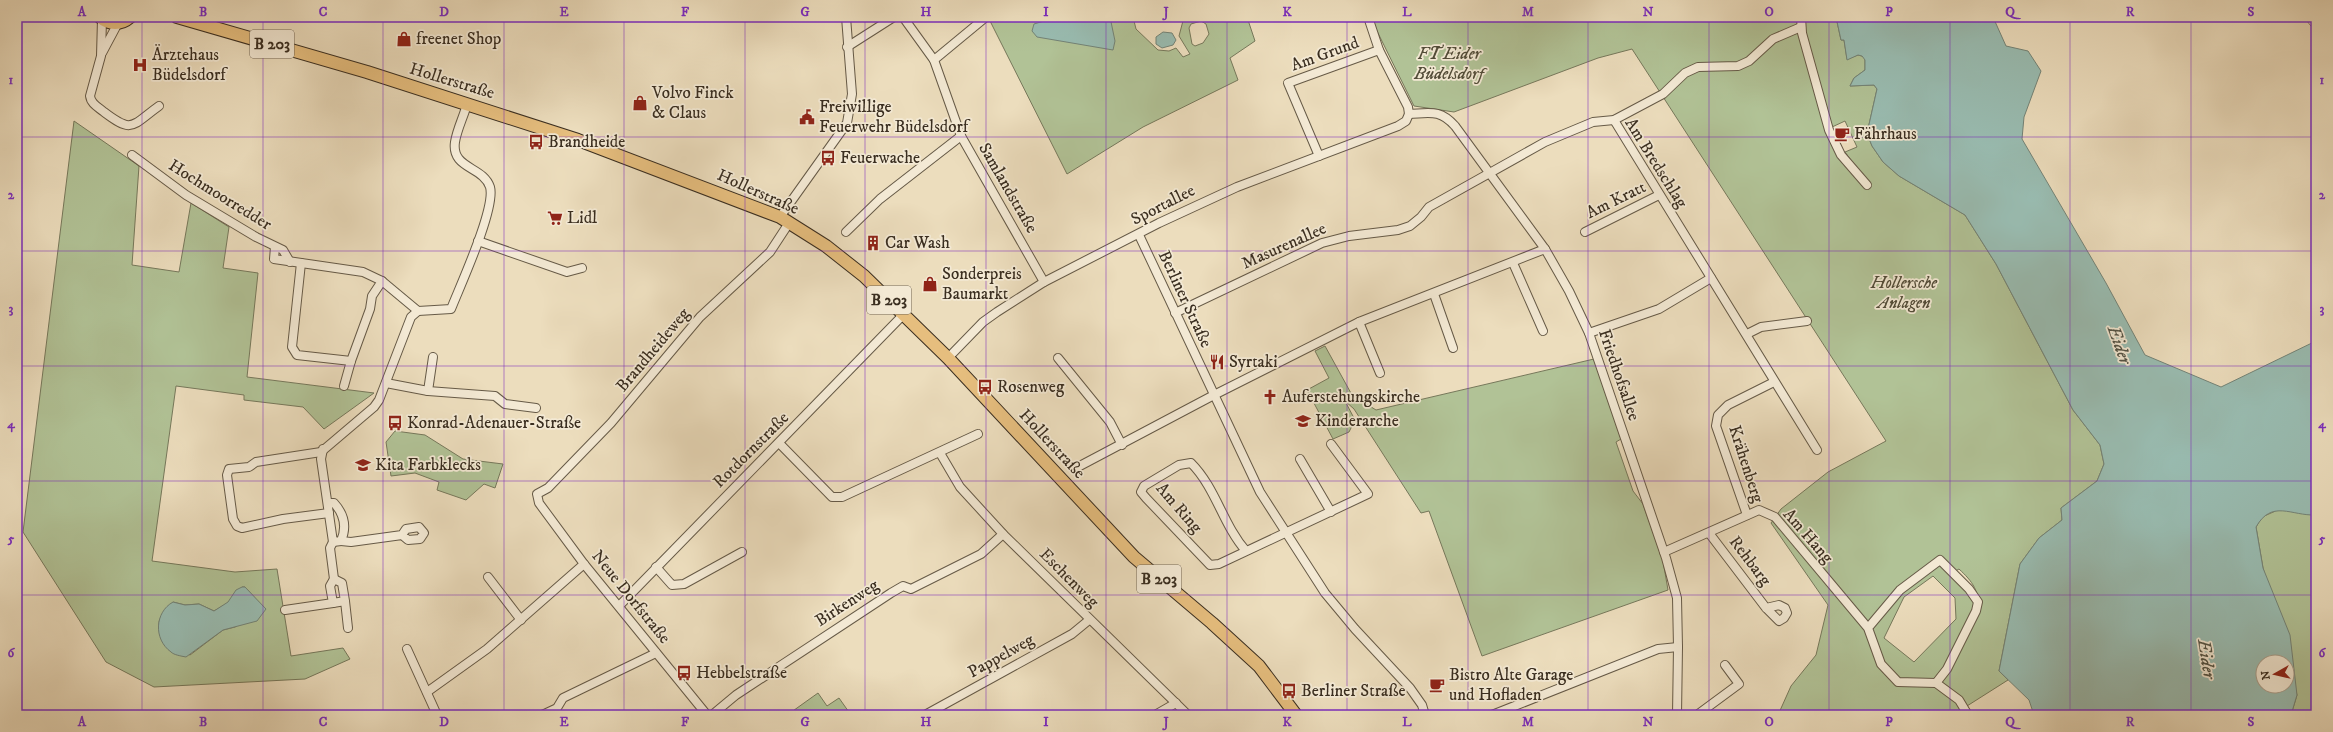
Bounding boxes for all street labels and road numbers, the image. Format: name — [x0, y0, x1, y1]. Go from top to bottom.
road number: B 203 — [250, 30, 294, 58]
street label: Am Grund — [1288, 31, 1363, 76]
street label: Hollerstraße — [407, 58, 497, 104]
street label: Am Bredschlag — [1620, 114, 1693, 213]
street label: Samlandstraße — [973, 139, 1043, 237]
street label: Hochmoorredder — [164, 154, 276, 236]
street label: Hollerstraße — [713, 164, 803, 220]
street label: Am Kratt — [1583, 176, 1650, 224]
street label: Sportallee — [1127, 180, 1199, 230]
street label: Masurenallee — [1238, 218, 1330, 274]
street label: Berliner Straße — [1153, 247, 1217, 351]
road number: B 203 — [867, 286, 911, 314]
street label: Brandheideweg — [611, 303, 695, 397]
street label: Friedhofsallee — [1593, 326, 1645, 424]
street label: Hollerstraße — [1014, 404, 1090, 484]
street label: Rotdornstraße — [708, 407, 794, 493]
street label: Krähenberg — [1723, 423, 1769, 506]
street label: Am Ring — [1151, 478, 1207, 538]
street label: Am Hang — [1778, 504, 1838, 569]
street label: Rehbarg — [1724, 532, 1776, 591]
street label: Eschenweg — [1034, 543, 1104, 613]
street label: Neue Dorfstraße — [587, 546, 675, 648]
road number: B 203 — [1137, 565, 1181, 593]
street label: Birkenweg — [811, 574, 884, 632]
street label: Pappelweg — [964, 628, 1039, 683]

